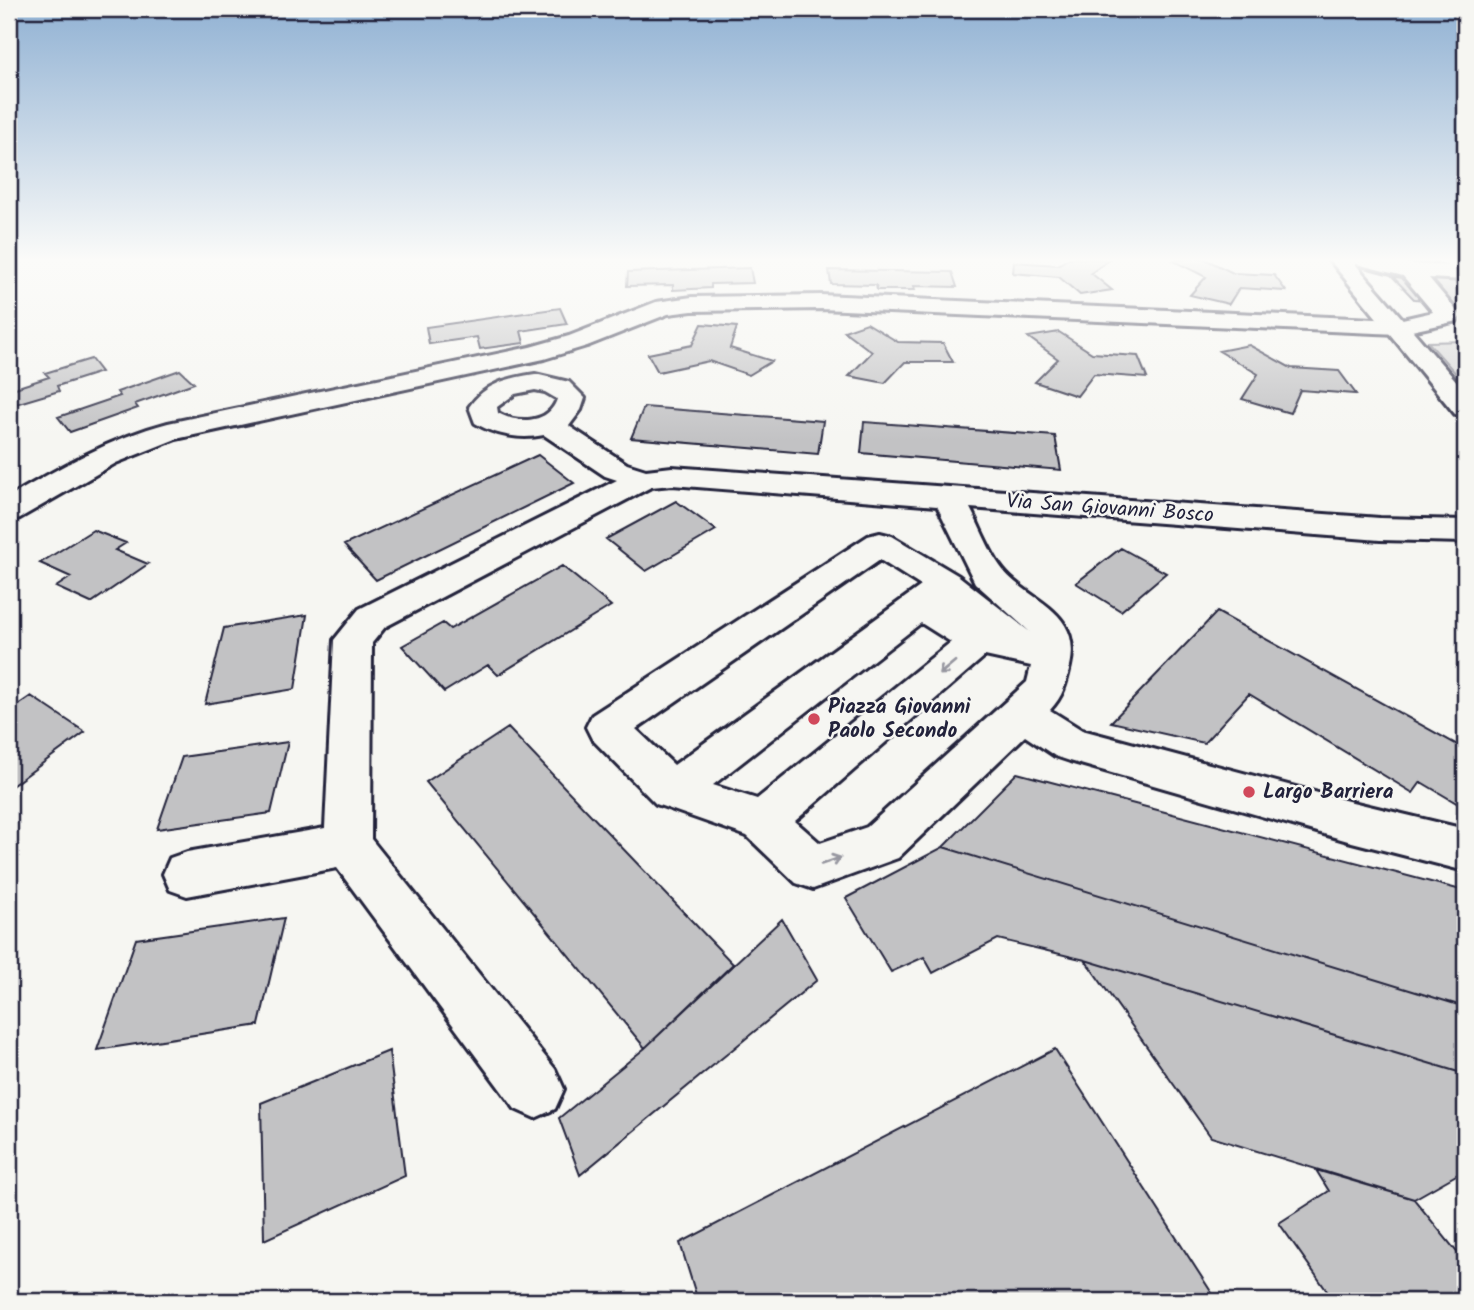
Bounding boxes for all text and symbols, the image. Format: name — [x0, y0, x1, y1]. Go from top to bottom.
street label: Via San Giovanni Bosco — [1005, 485, 1215, 533]
one-way arrow — [938, 660, 956, 675]
place label: Piazza Giovanni Paolo Secondo — [828, 691, 971, 748]
marker: Piazza Giovanni Paolo Secondo — [806, 711, 822, 727]
place label: Largo Barriera — [1263, 776, 1394, 809]
marker: Largo Barriera — [1241, 784, 1257, 800]
one-way arrow — [820, 853, 842, 866]

